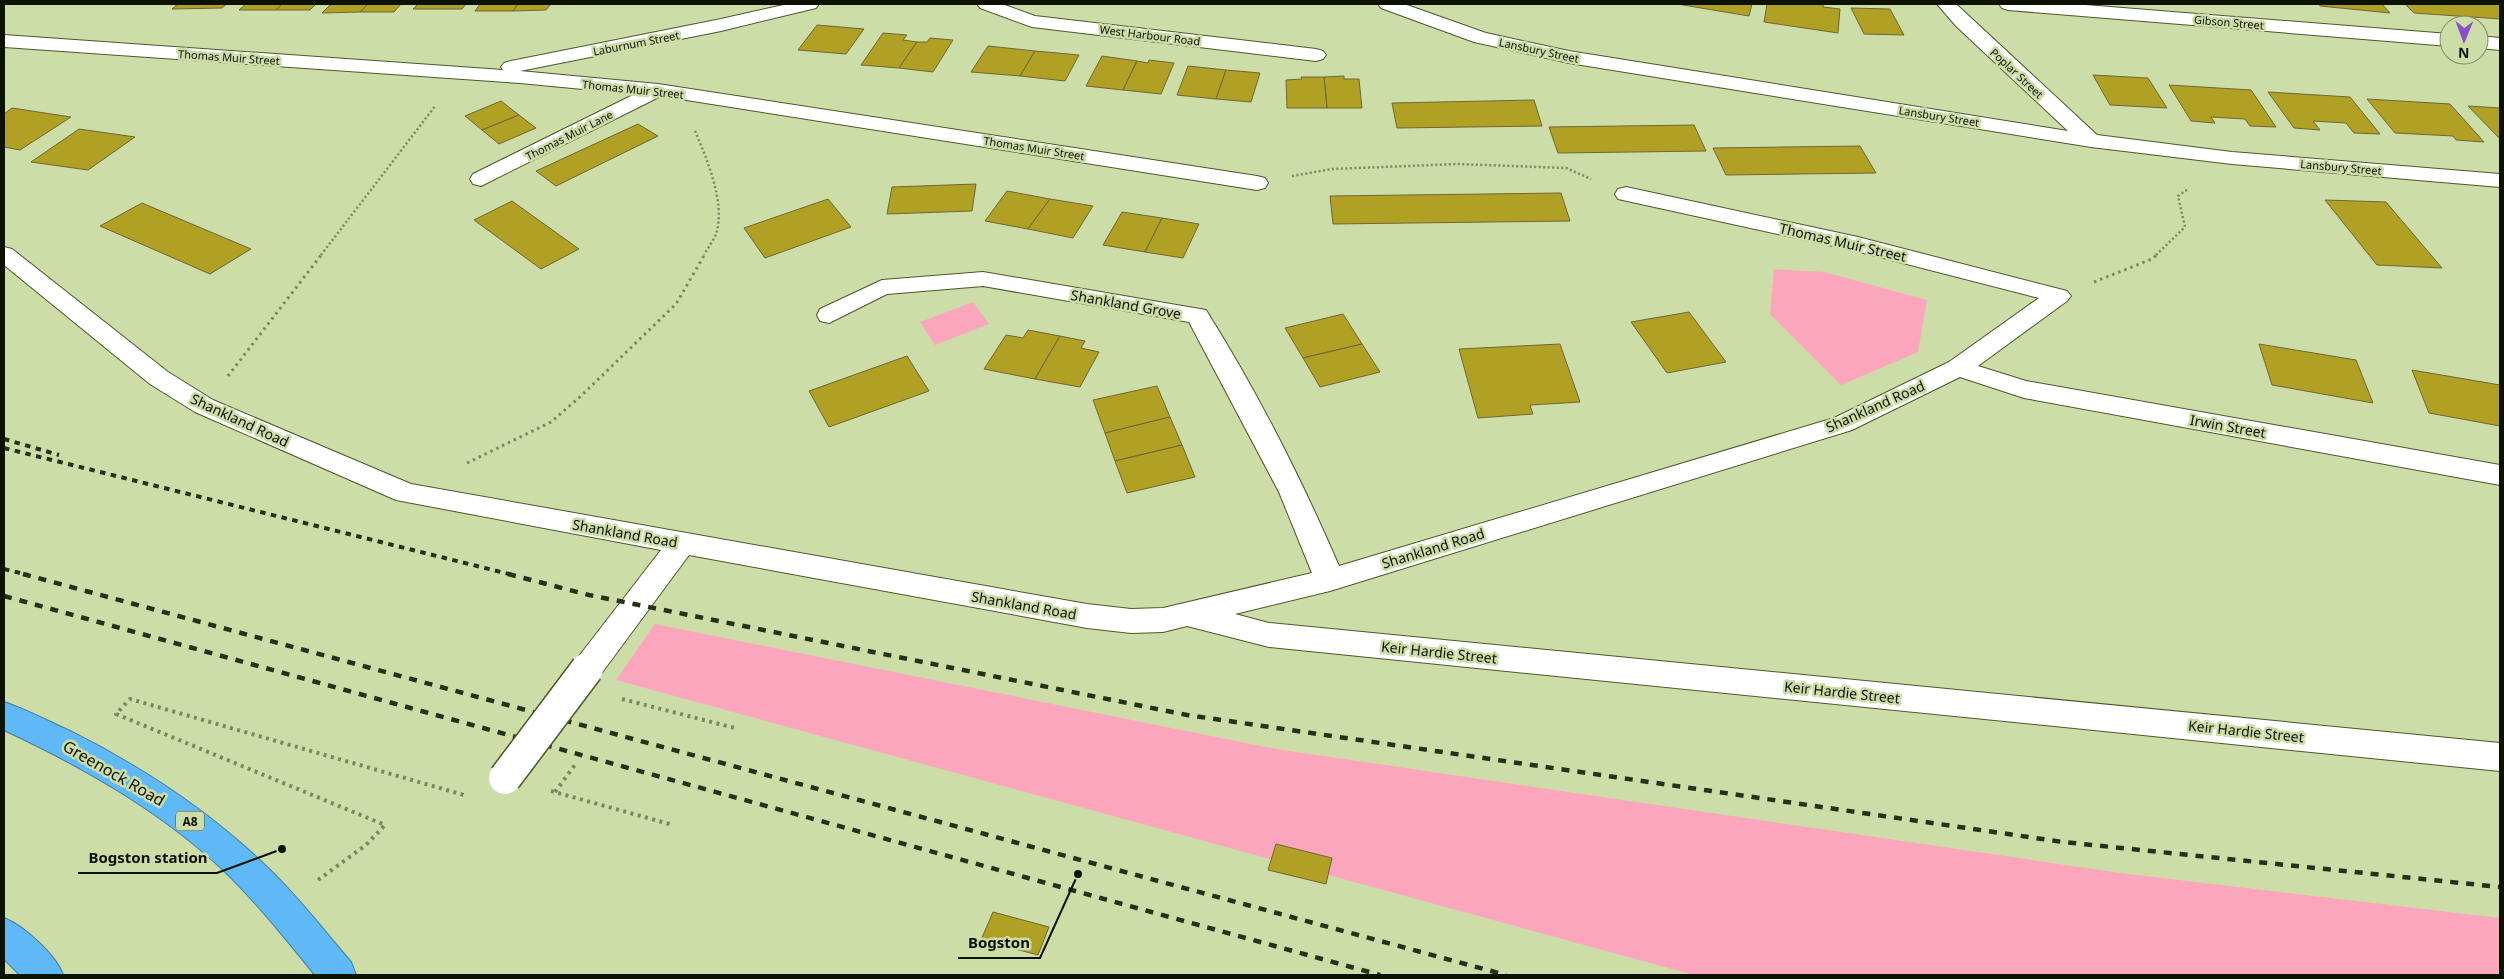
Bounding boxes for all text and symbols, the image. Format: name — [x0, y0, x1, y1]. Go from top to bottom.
street label: Gibson Street — [2194, 11, 2265, 33]
north arrow — [2439, 15, 2489, 65]
street label: West Harbour Road — [1099, 21, 1201, 49]
street label: Laburnum Street — [592, 27, 680, 59]
street label: Lansbury Street — [1498, 34, 1580, 66]
text: N — [2458, 44, 2470, 63]
street label: Poplar Street — [1987, 45, 2047, 101]
street label: Thomas Muir Street — [178, 46, 280, 68]
street label: Thomas Muir Street — [582, 76, 684, 102]
street label: Lansbury Street — [1898, 102, 1980, 130]
street label: Thomas Muir Lane — [523, 107, 615, 163]
street label: Thomas Muir Street — [983, 133, 1086, 163]
street label: Lansbury Street — [2300, 156, 2382, 178]
street label: Thomas Muir Street — [1778, 218, 1908, 266]
street label: Shankland Grove — [1069, 285, 1183, 323]
street label: Shankland Road — [1823, 376, 1927, 436]
street label: Shankland Road — [188, 389, 292, 451]
street label: Irwin Street — [2189, 410, 2267, 442]
street label: Shankland Road — [571, 514, 679, 552]
street label: Shankland Road — [1379, 523, 1487, 573]
street label: Shankland Road — [970, 586, 1078, 624]
street label: Keir Hardie Street — [1380, 636, 1498, 668]
street label: Keir Hardie Street — [1783, 676, 1901, 708]
street label: Keir Hardie Street — [2187, 715, 2305, 747]
street label: Greenock Road — [59, 735, 169, 811]
road number: A8 — [176, 811, 204, 830]
callout: Bogston station — [78, 843, 217, 873]
text: Bogston station — [88, 847, 208, 867]
callout: Bogston — [958, 928, 1040, 958]
text: Bogston — [968, 932, 1030, 952]

